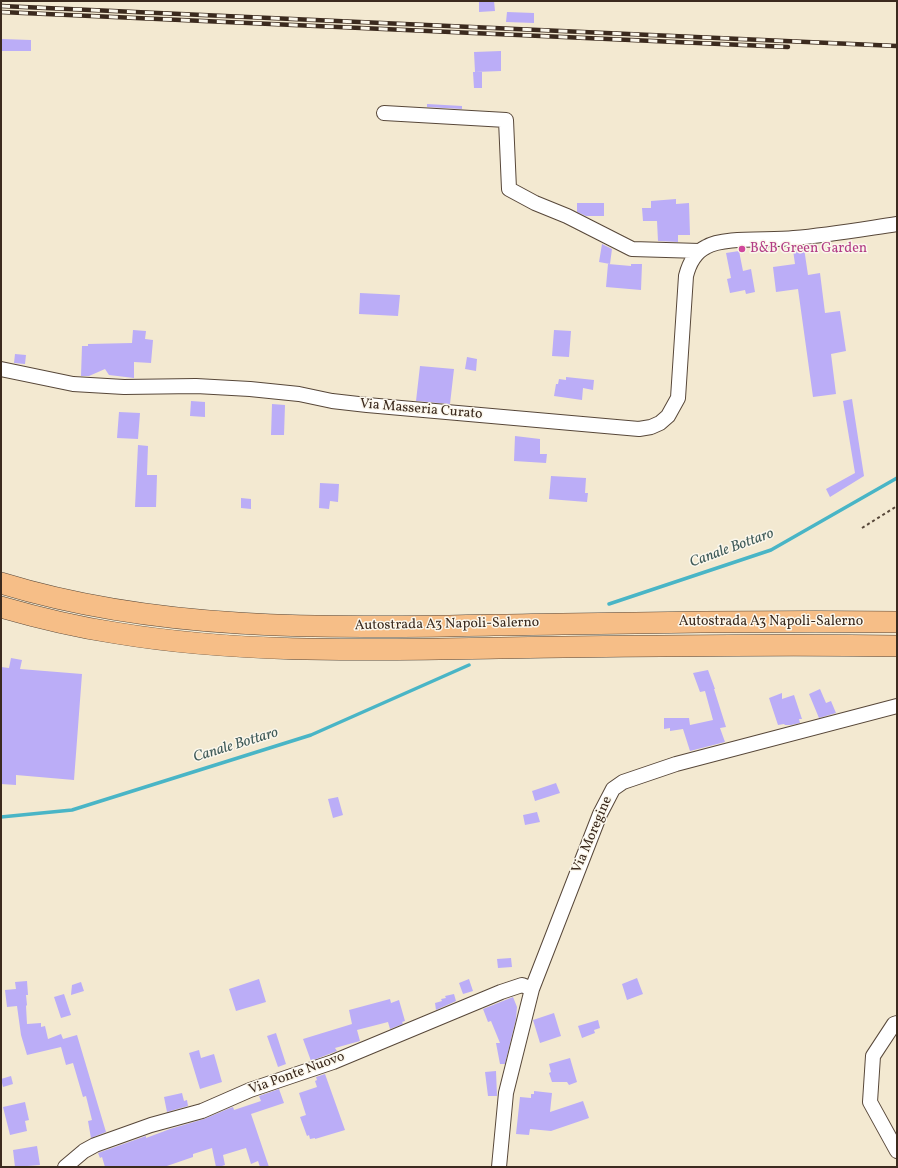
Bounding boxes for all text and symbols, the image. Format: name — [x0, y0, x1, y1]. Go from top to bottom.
place label: B&B Green Garden — [750, 241, 867, 257]
marker: B&B Green Garden — [737, 244, 747, 254]
street label: Via Masseria Curato — [359, 396, 483, 424]
water label: Canale Bottaro — [688, 525, 776, 573]
street label: Autostrada A3 Napoli-Salerno — [679, 614, 863, 630]
street label: Autostrada A3 Napoli-Salerno — [355, 615, 539, 635]
water label: Canale Bottaro — [191, 725, 281, 767]
street label: Via Moregine — [569, 794, 617, 876]
street label: Via Ponte Nuovo — [247, 1049, 347, 1099]

